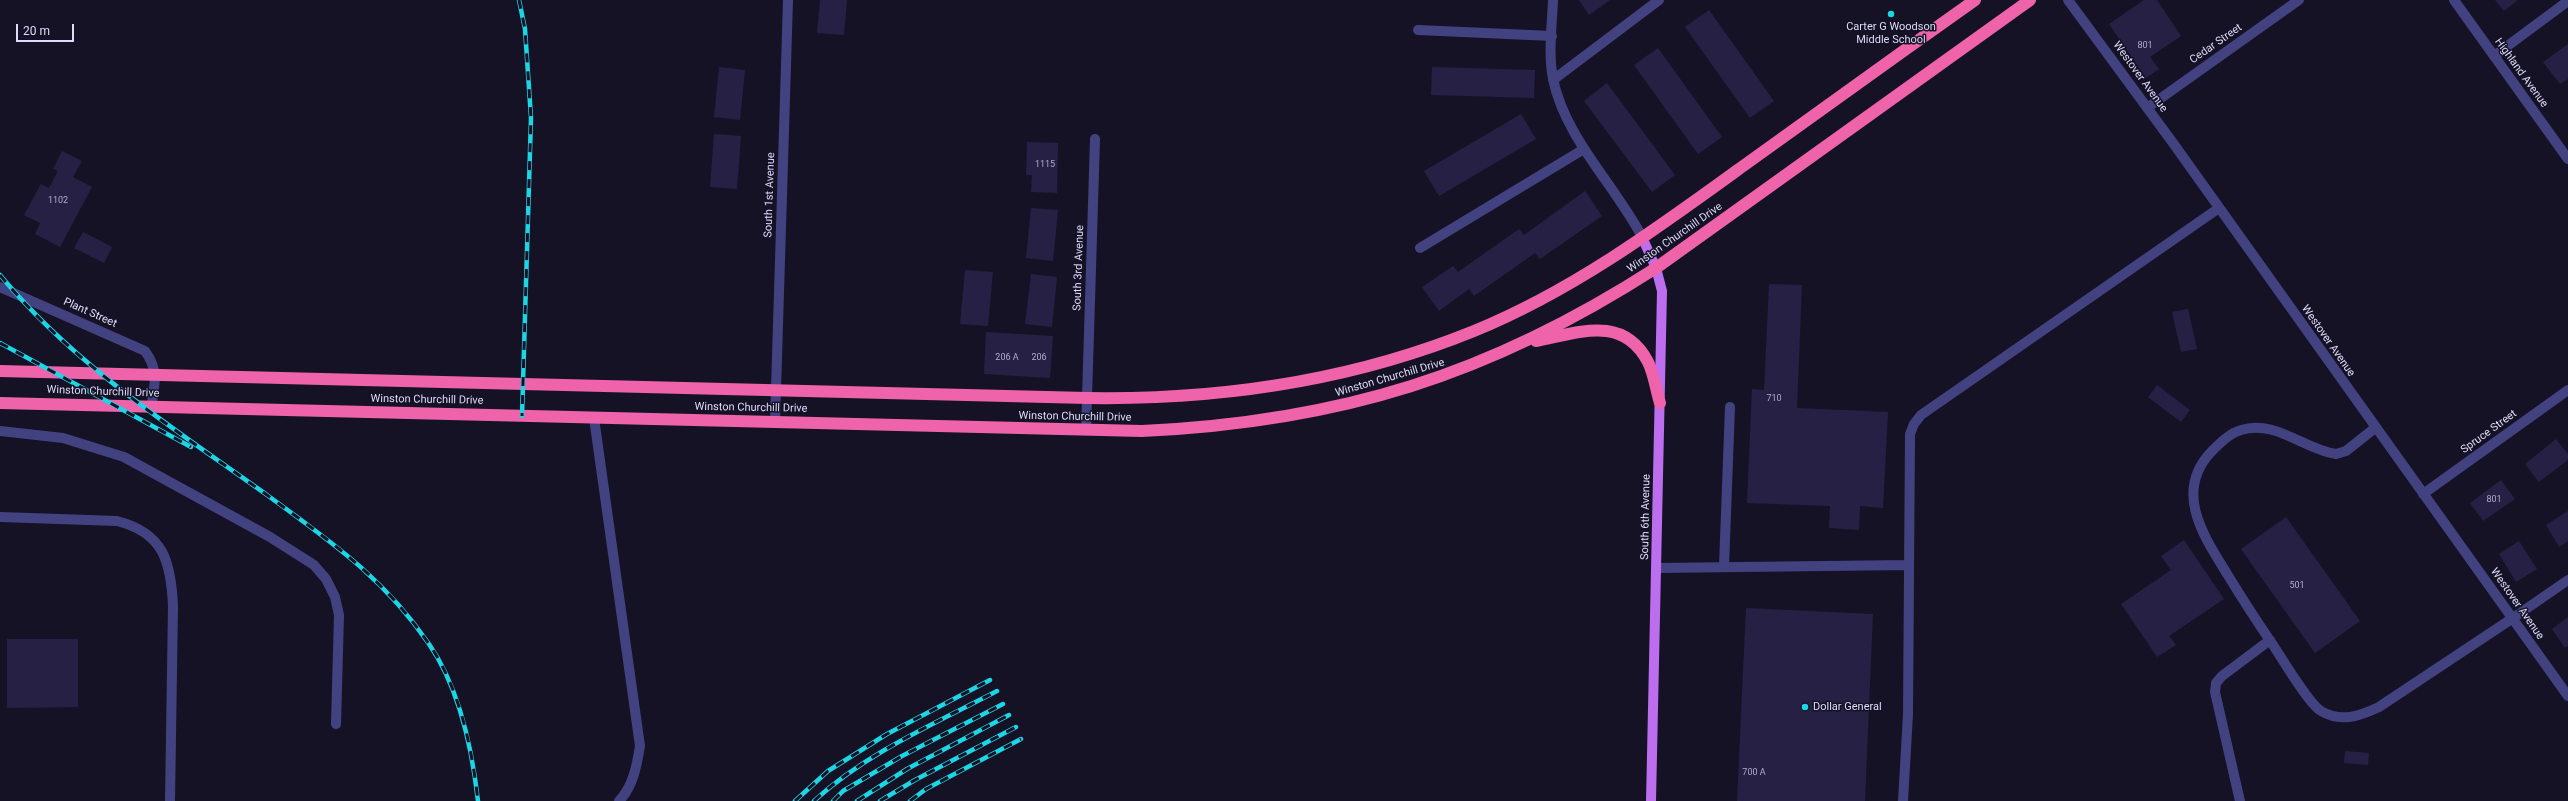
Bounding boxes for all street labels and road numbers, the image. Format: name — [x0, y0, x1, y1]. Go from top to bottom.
street label: Cedar Street — [2187, 21, 2245, 67]
street label: Highland Avenue — [2491, 36, 2551, 110]
street label: Westover Avenue — [2110, 39, 2170, 115]
street label: South 1st Avenue — [762, 152, 778, 238]
street label: Winston Churchill Drive — [1625, 200, 1725, 276]
street label: South 3rd Avenue — [1071, 225, 1087, 311]
street label: Plant Street — [61, 295, 119, 331]
street label: Westover Avenue — [2298, 303, 2358, 379]
street label: Winston Churchill Drive — [1334, 356, 1446, 400]
street label: Winston Churchill Drive — [46, 383, 160, 401]
street label: Winston Churchill Drive — [370, 392, 484, 408]
street label: Winston Churchill Drive — [694, 400, 808, 416]
street label: Spruce Street — [2458, 407, 2520, 457]
street label: Winston Churchill Drive — [1018, 409, 1132, 425]
street label: South 6th Avenue — [1639, 474, 1653, 560]
street label: Westover Avenue — [2487, 566, 2547, 642]

